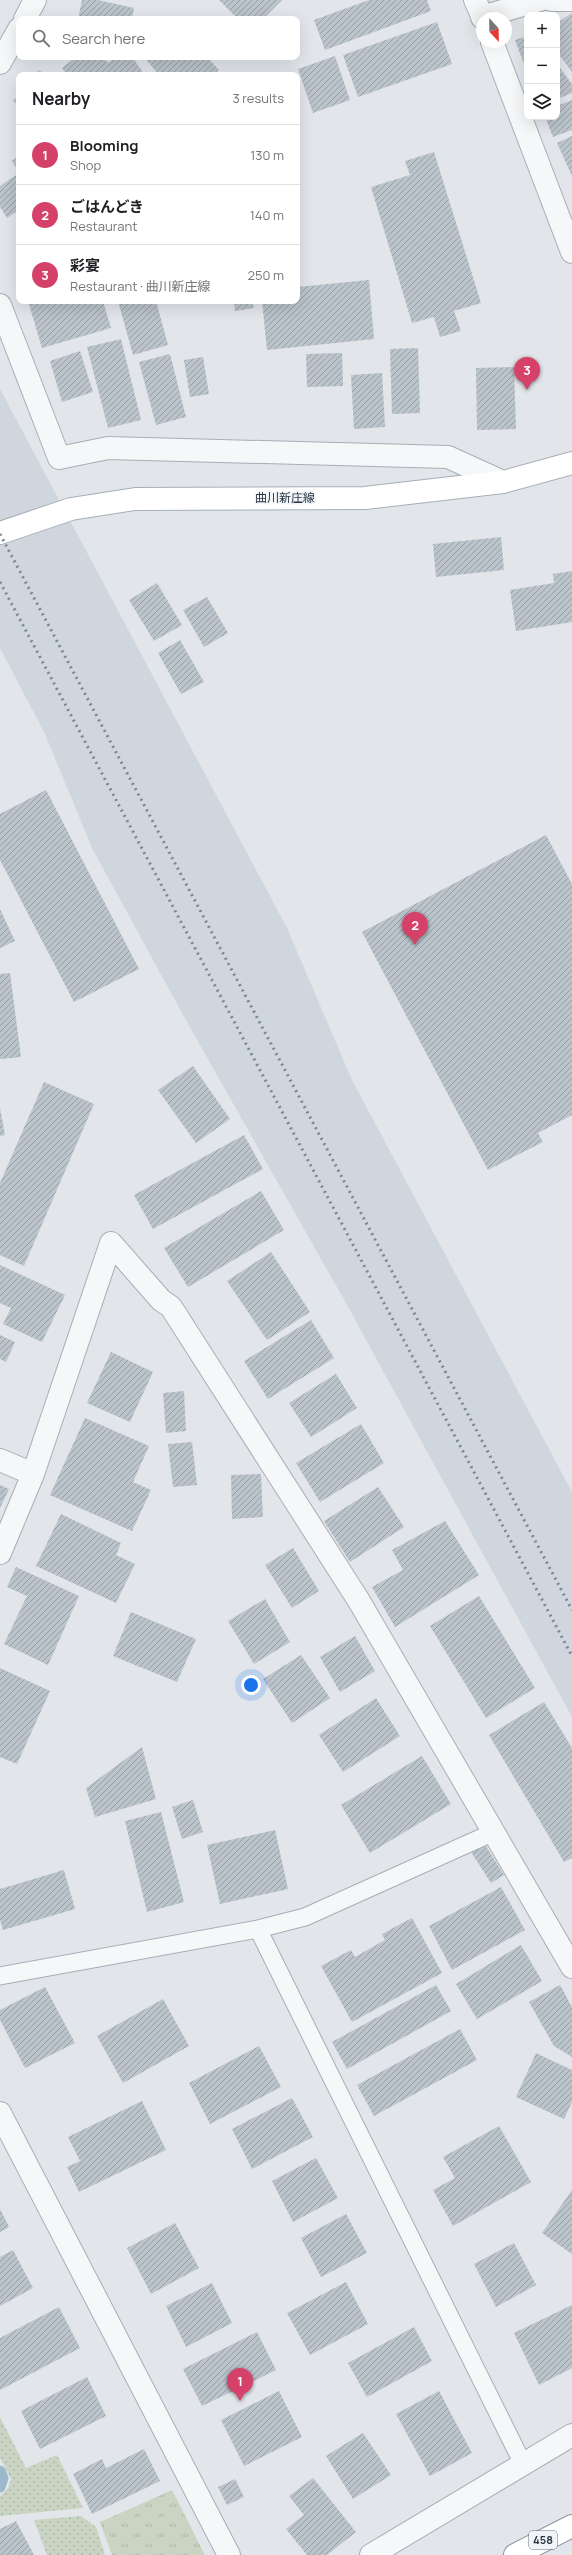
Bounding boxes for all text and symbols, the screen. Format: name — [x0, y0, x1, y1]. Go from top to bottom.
north arrow — [476, 12, 512, 48]
map controls — [524, 12, 560, 120]
button: + — [524, 12, 560, 48]
search box — [16, 16, 300, 60]
icon: search — [30, 27, 52, 49]
text: Search here — [62, 28, 145, 49]
button: − — [524, 48, 560, 84]
button: layers — [524, 84, 560, 120]
text: Nearby — [32, 87, 90, 110]
text: 3 results — [232, 89, 284, 107]
text: Blooming — [70, 135, 139, 156]
text: 1 — [42, 146, 48, 164]
text: 130 m — [250, 146, 284, 164]
text: Shop — [70, 156, 101, 174]
text: ごはんどき — [70, 196, 144, 217]
text: 2 — [41, 206, 49, 224]
text: 140 m — [250, 206, 284, 224]
text: Restaurant — [70, 217, 137, 235]
text: 彩宴 — [70, 255, 100, 276]
text: 3 — [41, 266, 49, 284]
text: 250 m — [248, 266, 284, 284]
text: Restaurant · 曲川新庄線 — [70, 277, 211, 295]
pin: 3 — [514, 357, 540, 390]
street label: 曲川新庄線 — [255, 489, 315, 506]
pin: 2 — [402, 912, 428, 945]
your location — [241, 1675, 261, 1695]
pin: 1 — [227, 2368, 253, 2401]
road number: 458 — [529, 2531, 557, 2549]

